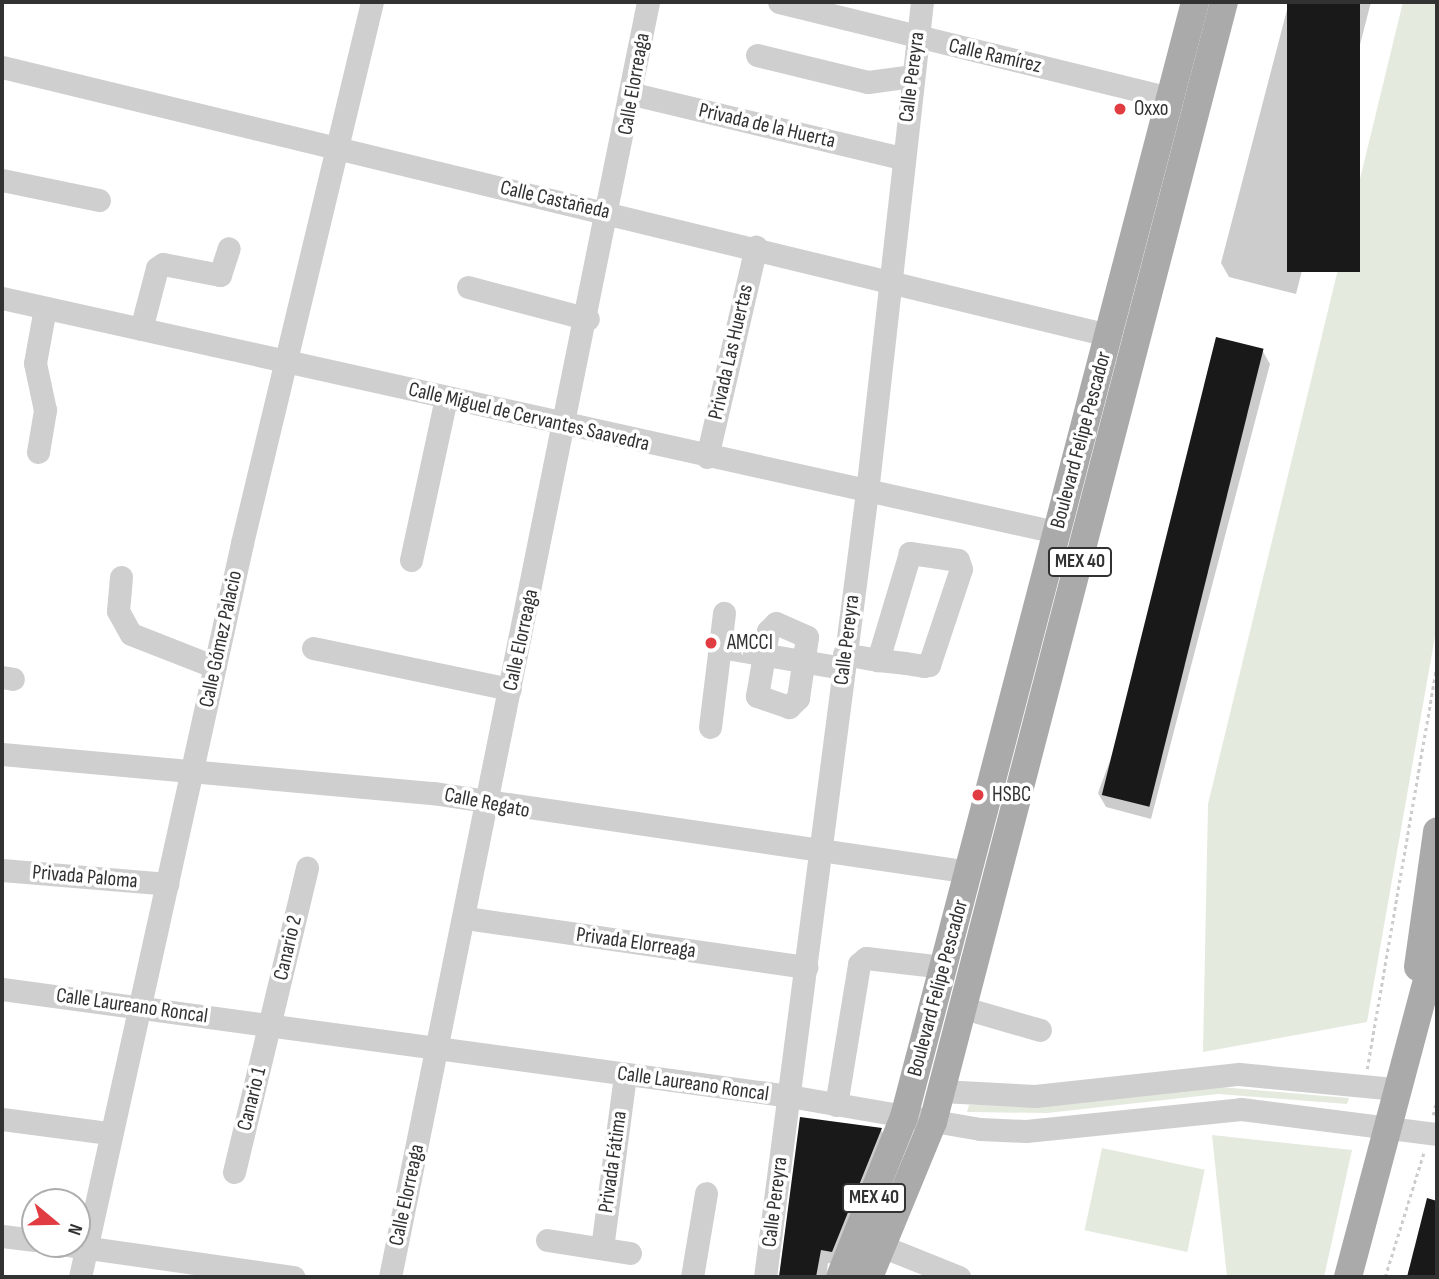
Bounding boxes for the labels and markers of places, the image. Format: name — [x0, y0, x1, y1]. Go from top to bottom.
place label: Oxxo — [1134, 96, 1168, 122]
marker: Oxxo — [1112, 101, 1128, 117]
place label: AMCCI — [727, 630, 773, 656]
marker: AMCCI — [701, 633, 721, 653]
place label: HSBC — [992, 782, 1031, 808]
marker: HSBC — [970, 787, 986, 803]

